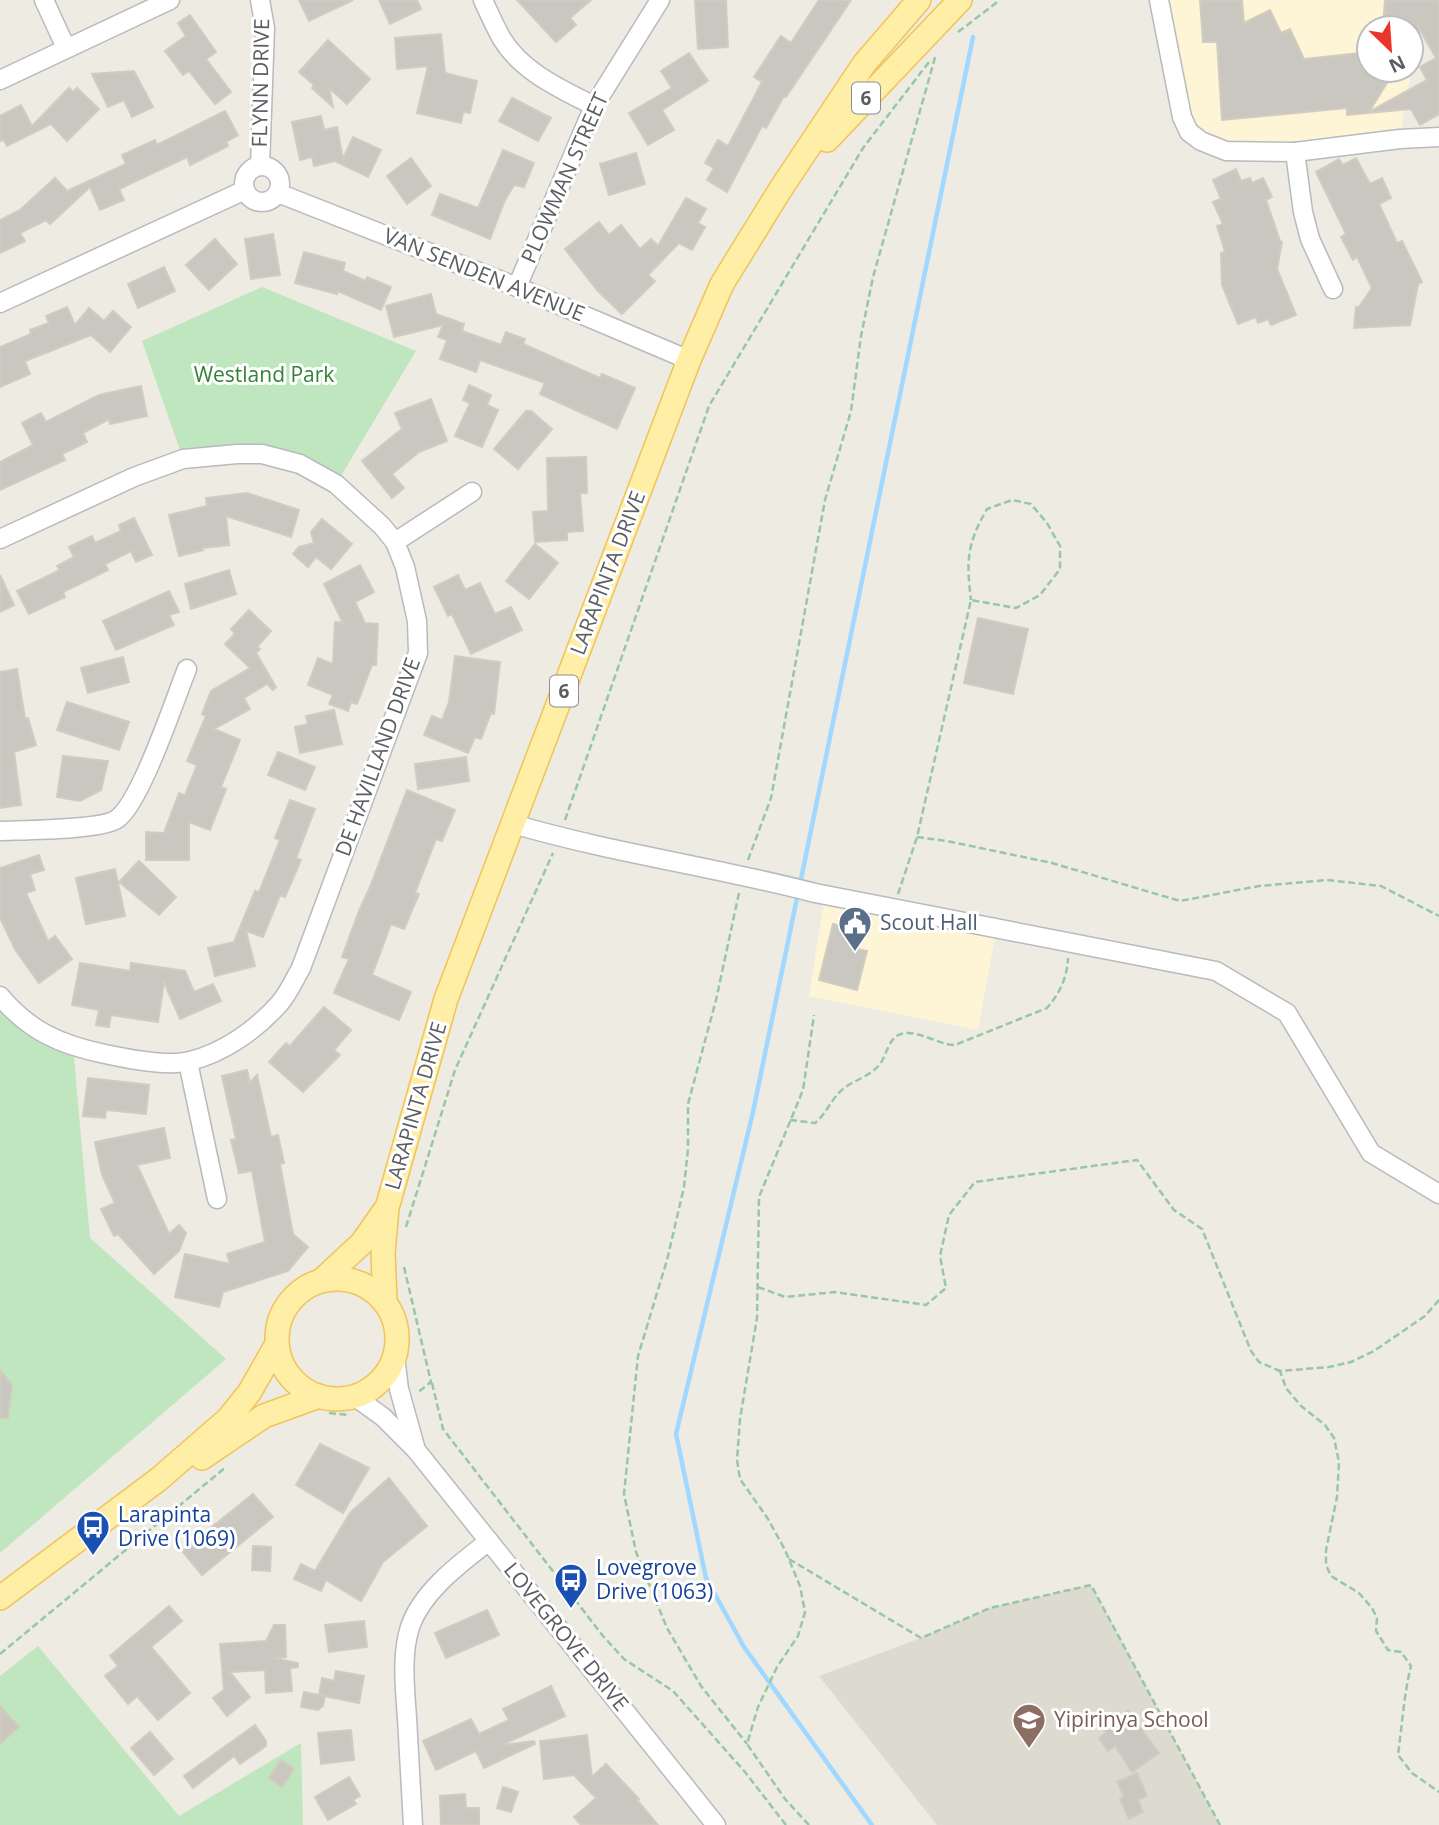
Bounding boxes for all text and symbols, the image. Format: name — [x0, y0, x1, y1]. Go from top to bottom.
north arrow — [1355, 14, 1425, 84]
street label: FLYNN DRIVE — [245, 18, 275, 148]
text: N — [1385, 49, 1410, 79]
road number: 6 — [852, 82, 880, 114]
street label: PLOWMAN STREET — [514, 88, 614, 267]
street label: VAN SENDEN AVENUE — [380, 221, 589, 327]
park label: Westland Park — [194, 360, 334, 388]
street label: LARAPINTA DRIVE — [563, 487, 651, 659]
street label: DE HAVILLAND DRIVE — [328, 653, 426, 860]
road number: 6 — [550, 676, 578, 706]
public building icon: Scout Hall — [836, 904, 874, 953]
place label: Scout Hall — [880, 908, 978, 936]
street label: LARAPINTA DRIVE — [378, 1019, 452, 1193]
place label: Larapinta Drive (1069) — [118, 1500, 235, 1552]
bus stop icon: Larapinta Drive (1069) — [74, 1508, 112, 1557]
place label: Lovegrove Drive (1063) — [596, 1553, 713, 1605]
street label: LOVEGROVE DRIVE — [498, 1556, 636, 1717]
bus stop icon: Lovegrove Drive (1063) — [552, 1561, 590, 1610]
school or university icon: Yipirinya School — [1010, 1701, 1048, 1750]
place label: Yipirinya School — [1054, 1705, 1209, 1733]

